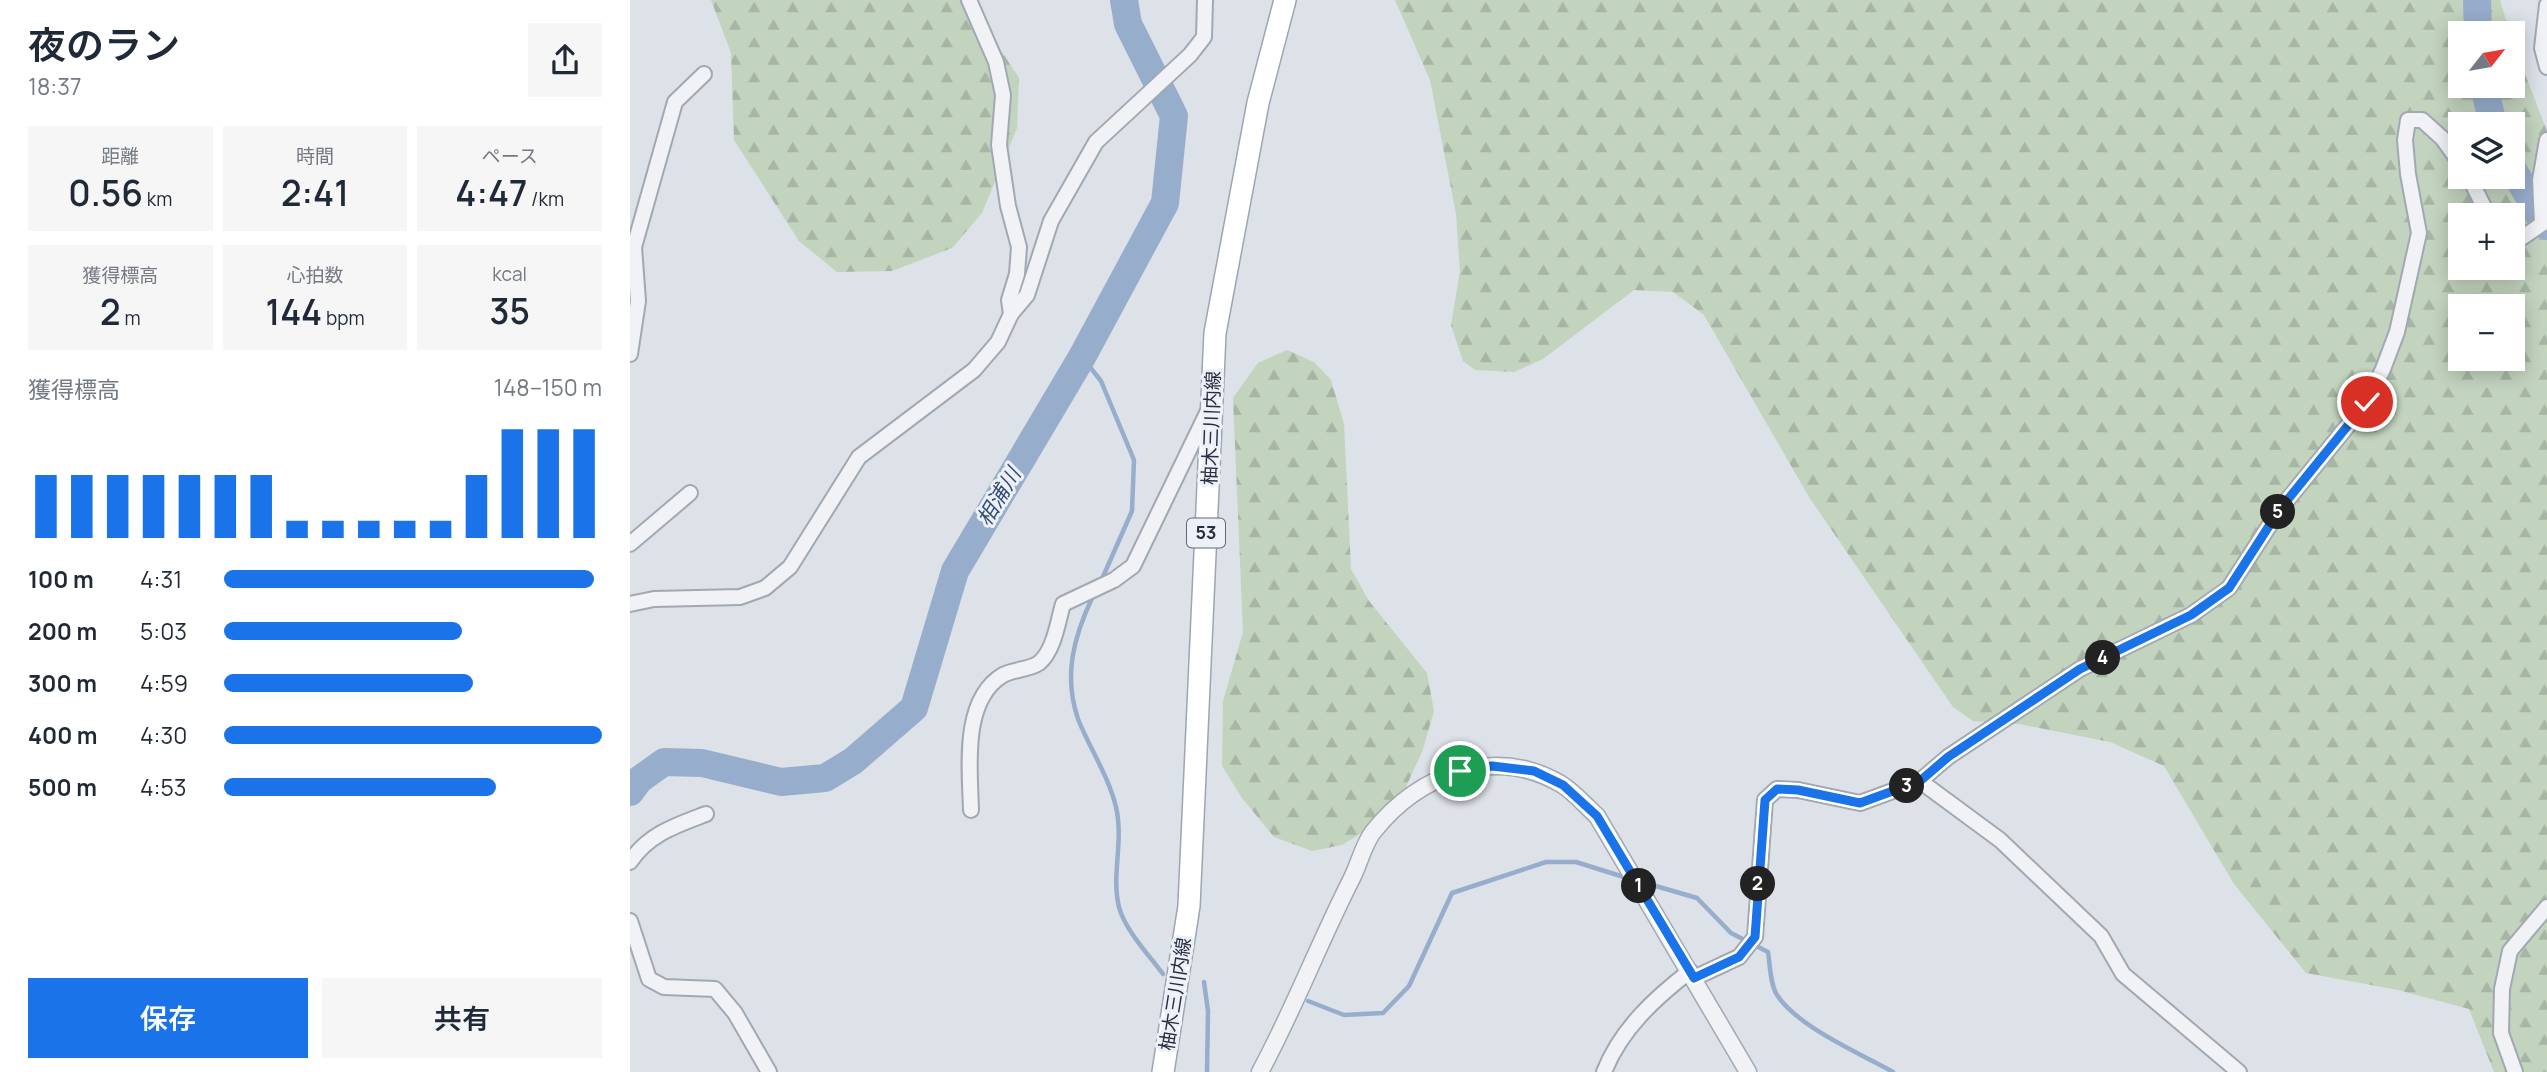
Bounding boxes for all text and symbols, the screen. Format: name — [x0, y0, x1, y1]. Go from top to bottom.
text: 夜のラン — [28, 18, 180, 70]
north arrow — [2448, 21, 2525, 98]
map controls — [2448, 21, 2525, 371]
button: share — [528, 23, 602, 97]
text: 18:37 — [28, 70, 81, 102]
button: layers — [2448, 112, 2525, 189]
text: 距離 — [101, 143, 139, 169]
text: 時間 — [296, 143, 334, 169]
text: ペース — [482, 143, 538, 169]
text: 0.56 — [68, 169, 143, 217]
text: 2:41 — [281, 169, 349, 217]
text: 4:47 — [455, 169, 527, 217]
text: km — [143, 186, 172, 212]
text: /km — [527, 186, 564, 212]
button: + — [2448, 203, 2525, 280]
text: kcal — [492, 261, 527, 287]
text: 獲得標高 — [82, 262, 158, 288]
text: 心拍数 — [286, 262, 344, 288]
text: 35 — [489, 287, 530, 335]
text: 2 — [100, 288, 121, 336]
text: 144 — [265, 288, 322, 336]
button: − — [2448, 294, 2525, 371]
text: m — [121, 305, 141, 331]
text: bpm — [322, 305, 365, 331]
text: 148–150 m — [494, 371, 602, 403]
street label: 柚木三川内線 — [1196, 371, 1226, 485]
pin — [2337, 372, 2397, 432]
text: 獲得標高 — [28, 373, 120, 405]
icon: check — [2348, 383, 2386, 421]
water label: 相浦川 — [970, 461, 1027, 531]
pin: 5 — [2260, 494, 2296, 530]
text: 5 — [2272, 498, 2283, 524]
road number: 53 — [1187, 518, 1225, 548]
text: 100 m — [28, 563, 94, 595]
text: 4:31 — [140, 563, 182, 595]
text: 200 m — [28, 615, 97, 647]
text: 5:03 — [140, 615, 187, 647]
pin: 4 — [2086, 640, 2120, 676]
text: 4 — [2097, 644, 2108, 670]
text: 300 m — [28, 667, 97, 699]
text: 4:59 — [140, 667, 188, 699]
text: 400 m — [28, 719, 98, 751]
text: 4:30 — [140, 719, 187, 751]
pin — [1430, 741, 1490, 801]
icon: arrive — [1441, 752, 1479, 790]
pin: 3 — [1890, 768, 1924, 804]
text: 500 m — [28, 771, 97, 803]
text: 4:53 — [140, 771, 186, 803]
text: 3 — [1901, 772, 1912, 798]
pin: 2 — [1740, 866, 1776, 902]
pin: 1 — [1622, 868, 1656, 903]
text: 2 — [1752, 870, 1763, 896]
text: 1 — [1634, 872, 1643, 898]
street label: 柚木三川内線 — [1153, 936, 1197, 1052]
button: 保存 — [28, 978, 308, 1058]
button: 共有 — [322, 978, 602, 1058]

